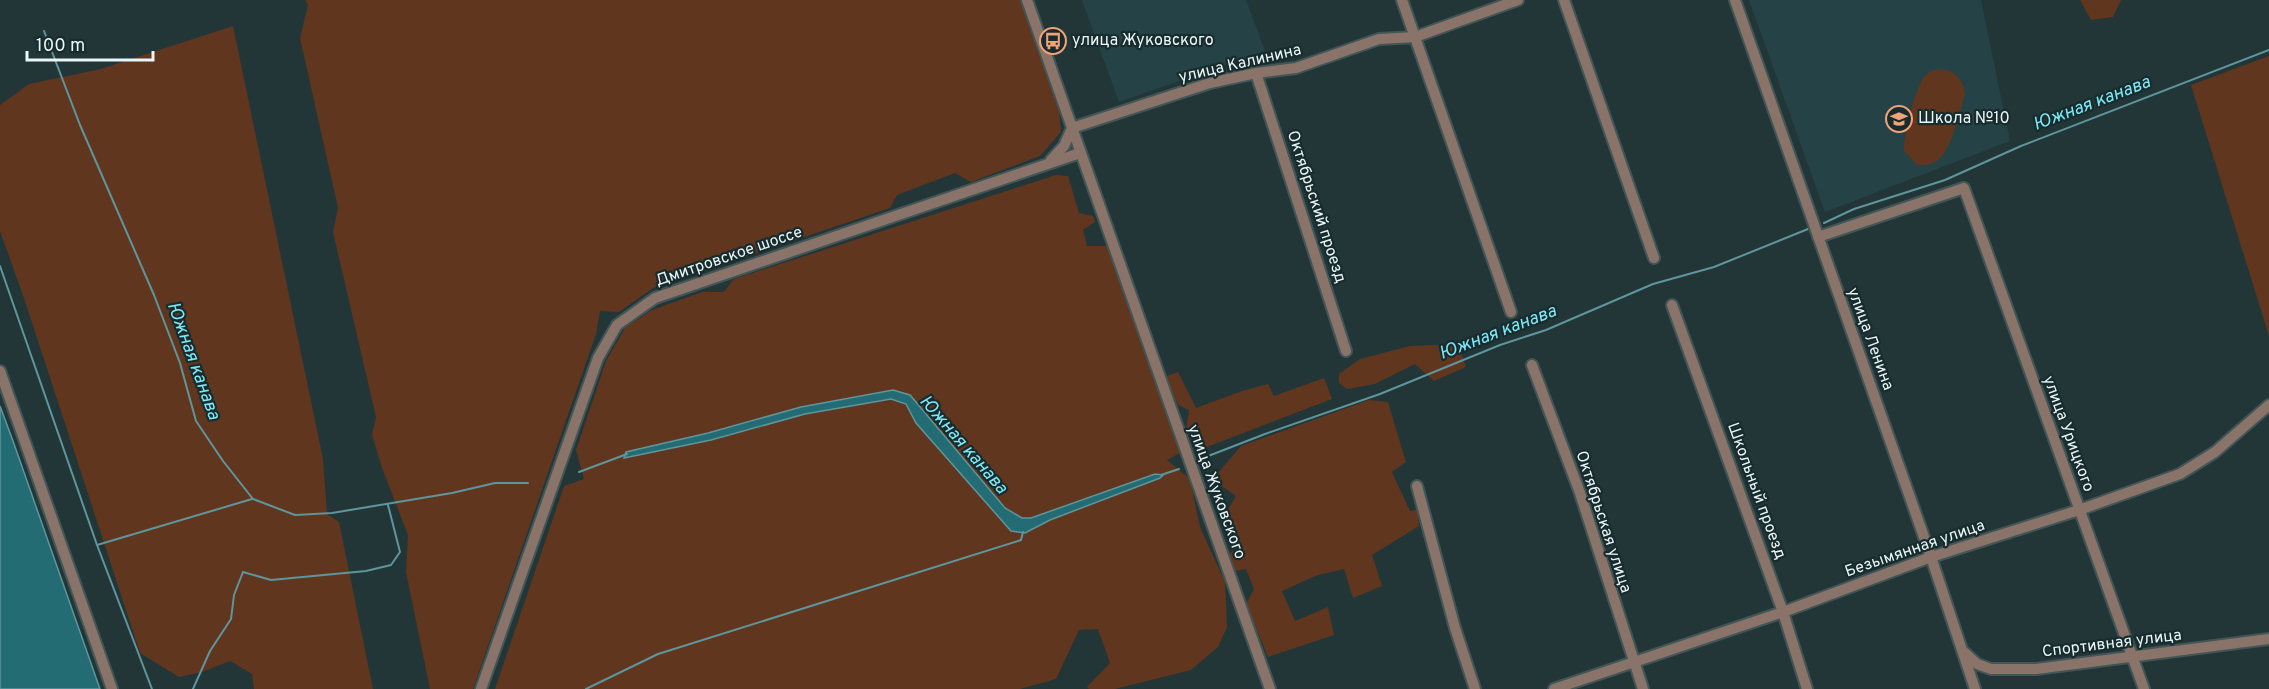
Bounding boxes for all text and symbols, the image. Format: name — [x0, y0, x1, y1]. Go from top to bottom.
scale bar — [27, 24, 153, 62]
bus stop icon: улица Жуковского — [1038, 26, 1068, 56]
place label: улица Жуковского — [1072, 31, 1214, 51]
text: 100 m — [36, 35, 85, 58]
street label: улица Калинина — [1177, 40, 1303, 88]
water label: Южная канава — [2030, 71, 2155, 137]
school or university icon: Школа №10 — [1884, 104, 1914, 134]
place label: Школа №10 — [1918, 109, 2010, 129]
street label: Октябрьский проезд — [1282, 128, 1350, 286]
street label: Дмитровское шоссе — [653, 222, 805, 292]
street label: улица Ленина — [1842, 285, 1898, 393]
water label: Южная канава — [161, 299, 225, 424]
water label: Южная канава — [1436, 300, 1561, 366]
street label: улица Урицкого — [2038, 373, 2098, 495]
water label: Южная канава — [914, 391, 1013, 500]
street label: Школьный проезд — [1722, 420, 1790, 562]
street label: улица Жуковского — [1182, 422, 1250, 562]
street label: Октябрьская улица — [1571, 448, 1635, 596]
street label: Безымянная улица — [1842, 516, 1988, 582]
street label: Спортивная улица — [2041, 626, 2183, 662]

